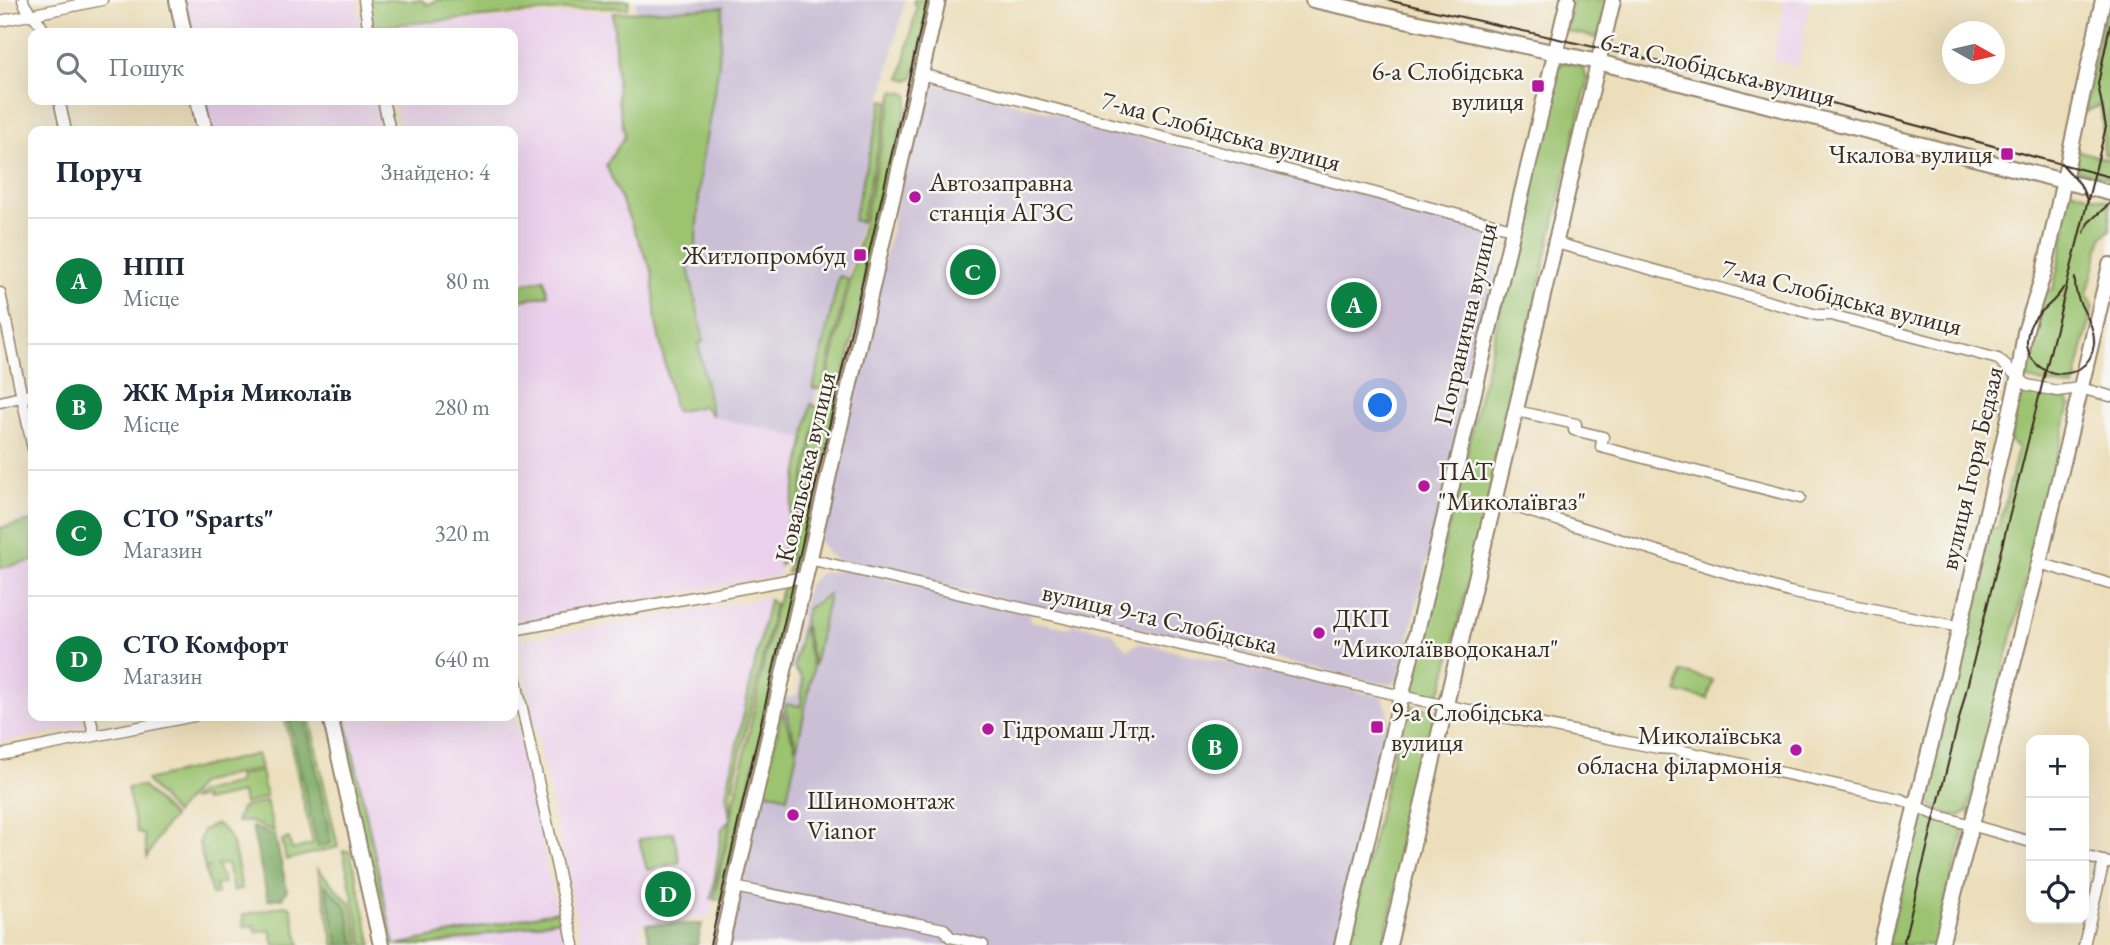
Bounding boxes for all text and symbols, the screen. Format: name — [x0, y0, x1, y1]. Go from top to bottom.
north arrow — [1942, 21, 2005, 84]
street label: 6-та Слобідська вулиця — [1597, 23, 1839, 115]
search box — [28, 28, 518, 105]
icon: search — [52, 48, 90, 86]
text: Пошук — [108, 50, 184, 84]
place label: 6-а Слобідська вулиця — [1372, 54, 1525, 118]
marker: 6-а Слобідська вулиця — [1530, 78, 1546, 94]
street label: 7-ма Слобідська вулиця — [1098, 83, 1344, 179]
place label: Чкалова вулиця — [1828, 137, 1993, 171]
marker: Чкалова вулиця — [1999, 146, 2015, 162]
text: Поруч — [56, 152, 142, 191]
text: Знайдено: 4 — [381, 157, 490, 187]
place label: Автозаправна станція АГЗС — [928, 165, 1074, 229]
marker: Автозаправна станція АГЗС — [907, 189, 923, 205]
street label: Погранична вулиця — [1425, 219, 1505, 429]
place label: Житлопромбуд — [681, 238, 846, 272]
pin: C — [950, 246, 996, 298]
marker: Житлопромбуд — [852, 247, 868, 263]
text: НПП — [123, 249, 185, 283]
street label: 7-ма Слобідська вулиця — [1718, 251, 1966, 343]
text: A — [71, 266, 87, 296]
text: 80 m — [445, 266, 490, 296]
pin: A — [1331, 279, 1377, 331]
text: Місце — [123, 283, 179, 313]
street label: вулиця Ігоря Бедзая — [1931, 363, 2011, 573]
street label: Ковальська вулиця — [767, 368, 843, 566]
text: ЖК Мрія Миколаїв — [123, 375, 352, 409]
your location — [1363, 388, 1397, 422]
text: B — [72, 392, 86, 422]
text: 280 m — [434, 392, 490, 422]
text: Місце — [123, 409, 179, 439]
place label: ПАТ "Миколаївгаз" — [1438, 454, 1586, 518]
marker: ПАТ "Миколаївгаз" — [1416, 478, 1432, 494]
text: СТО "Sparts" — [123, 501, 274, 535]
text: C — [71, 518, 87, 548]
text: 320 m — [434, 518, 490, 548]
text: Магазин — [123, 535, 202, 565]
street label: вулиця 9-та Слобідська — [1039, 574, 1282, 662]
place label: ДКП "Миколаївводоканал" — [1333, 601, 1559, 665]
marker: ДКП "Миколаївводоканал" — [1311, 625, 1327, 641]
text: СТО Комфорт — [123, 627, 288, 661]
text: D — [70, 644, 88, 674]
text: 640 m — [434, 644, 490, 674]
text: Магазин — [123, 661, 202, 691]
place label: 9-а Слобідська вулиця — [1391, 695, 1544, 759]
place label: Гідромаш Лтд. — [1002, 712, 1156, 746]
place label: Миколаївська обласна філармонія — [1577, 718, 1783, 782]
marker: 9-а Слобідська вулиця — [1369, 719, 1385, 735]
marker: Гідромаш Лтд. — [980, 721, 996, 737]
pin: B — [1192, 721, 1238, 773]
map controls — [2026, 735, 2089, 924]
button: + — [2026, 735, 2089, 798]
marker: Миколаївська обласна філармонія — [1788, 742, 1804, 758]
place label: Шиномонтаж Vianor — [807, 783, 955, 847]
button: − — [2026, 798, 2089, 861]
marker: Шиномонтаж Vianor — [785, 807, 801, 823]
button: locate — [2026, 861, 2089, 924]
pin: D — [645, 868, 691, 920]

